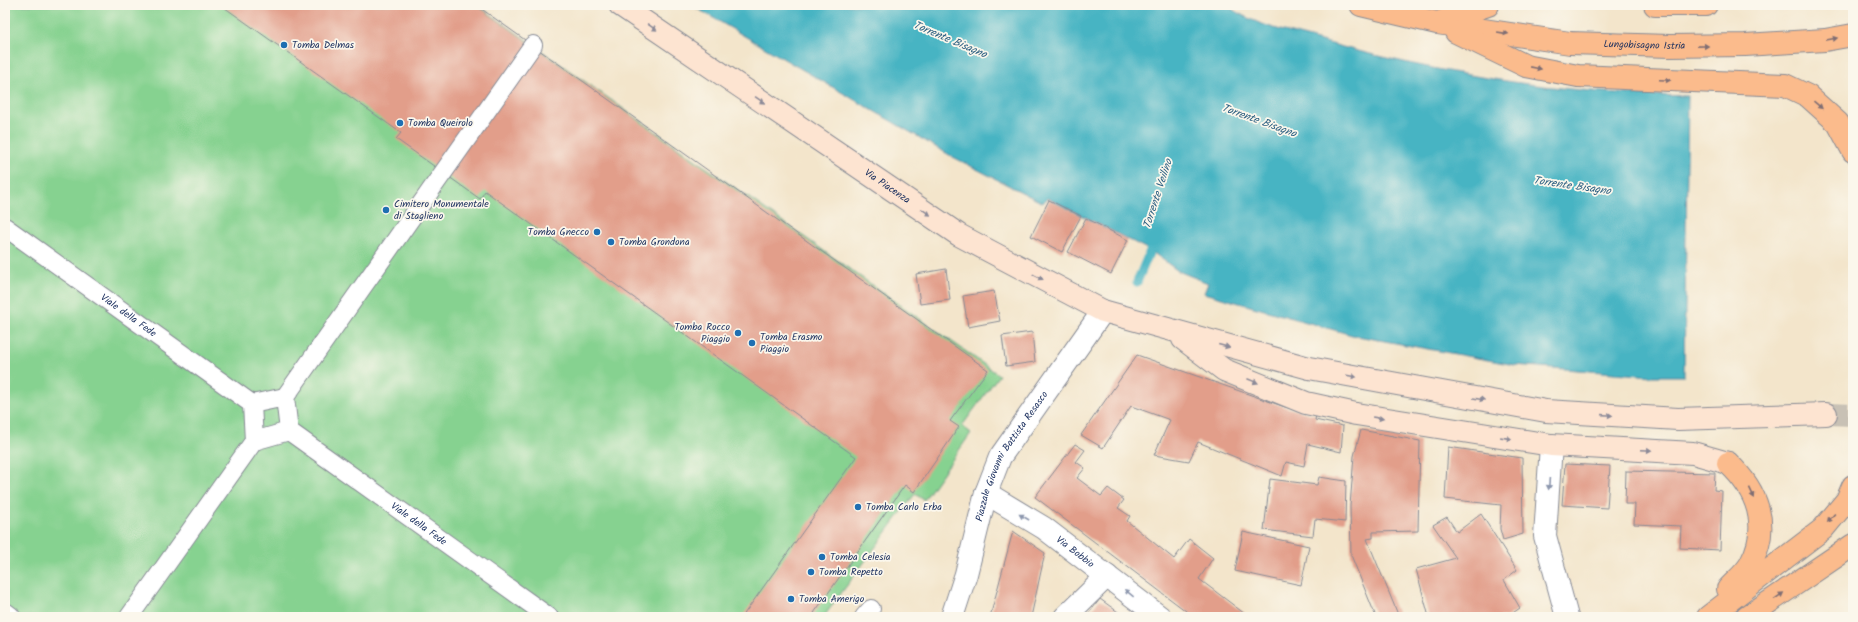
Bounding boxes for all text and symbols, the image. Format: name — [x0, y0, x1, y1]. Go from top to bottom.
water label: Torrente Bisagno — [911, 16, 990, 64]
one-way arrow — [647, 23, 658, 31]
one-way arrow — [1497, 30, 1510, 36]
street label: Lungobisagno Istria — [1603, 36, 1686, 54]
one-way arrow — [1826, 36, 1838, 42]
place label: Tomba Delmas — [292, 37, 355, 53]
marker: Tomba Delmas — [279, 40, 289, 50]
one-way arrow — [1697, 43, 1710, 49]
one-way arrow — [1530, 65, 1542, 71]
one-way arrow — [1659, 77, 1672, 83]
one-way arrow — [755, 96, 765, 104]
water label: Torrente Bisagno — [1219, 99, 1300, 143]
one-way arrow — [1813, 100, 1823, 109]
place label: Tomba Queirolo — [408, 115, 473, 131]
marker: Tomba Queirolo — [395, 118, 405, 128]
water label: Torrente Veilino — [1138, 156, 1178, 231]
street label: Via Piacenza — [861, 165, 914, 208]
water label: Torrente Bisagno — [1532, 172, 1613, 200]
place label: Cimitero Monumentale di Staglieno — [394, 196, 489, 224]
marker: Cimitero Monumentale di Staglieno — [381, 205, 391, 215]
one-way arrow — [920, 208, 931, 216]
place label: Tomba Gnecco — [528, 224, 589, 240]
marker: Tomba Gnecco — [592, 227, 602, 237]
place label: Tomba Grondona — [619, 234, 690, 250]
marker: Tomba Grondona — [606, 237, 616, 247]
one-way arrow — [1032, 274, 1044, 281]
street label: Viale della Fede — [97, 290, 160, 341]
place label: Tomba Rocco Piaggio — [674, 319, 730, 347]
marker: Tomba Rocco Piaggio — [733, 328, 743, 338]
place label: Tomba Erasmo Piaggio — [760, 329, 823, 357]
marker: Tomba Erasmo Piaggio — [747, 338, 757, 348]
one-way arrow — [1219, 343, 1231, 349]
one-way arrow — [1345, 373, 1357, 379]
one-way arrow — [1248, 379, 1260, 385]
street label: Piazzale Giovanni Battista Resasco — [971, 387, 1052, 523]
one-way arrow — [1473, 396, 1485, 402]
one-way arrow — [1601, 411, 1613, 418]
one-way arrow — [1372, 415, 1384, 421]
one-way arrow — [1500, 435, 1512, 441]
one-way arrow — [1640, 447, 1652, 454]
one-way arrow — [1545, 478, 1552, 490]
one-way arrow — [1749, 487, 1755, 498]
street label: Viale della Fede — [387, 498, 451, 550]
place label: Tomba Carlo Erba — [866, 499, 942, 515]
marker: Tomba Carlo Erba — [853, 502, 863, 512]
one-way arrow — [1018, 513, 1030, 520]
one-way arrow — [1827, 513, 1836, 524]
street label: Via Bobbio — [1053, 532, 1098, 572]
place label: Tomba Celesia — [830, 549, 891, 565]
marker: Tomba Celesia — [817, 552, 827, 562]
place label: Tomba Repetto — [819, 564, 883, 580]
marker: Tomba Repetto — [806, 567, 816, 577]
one-way arrow — [1124, 589, 1134, 597]
place label: Tomba Amerigo — [799, 591, 865, 607]
one-way arrow — [1774, 592, 1785, 600]
marker: Tomba Amerigo — [786, 594, 796, 604]

